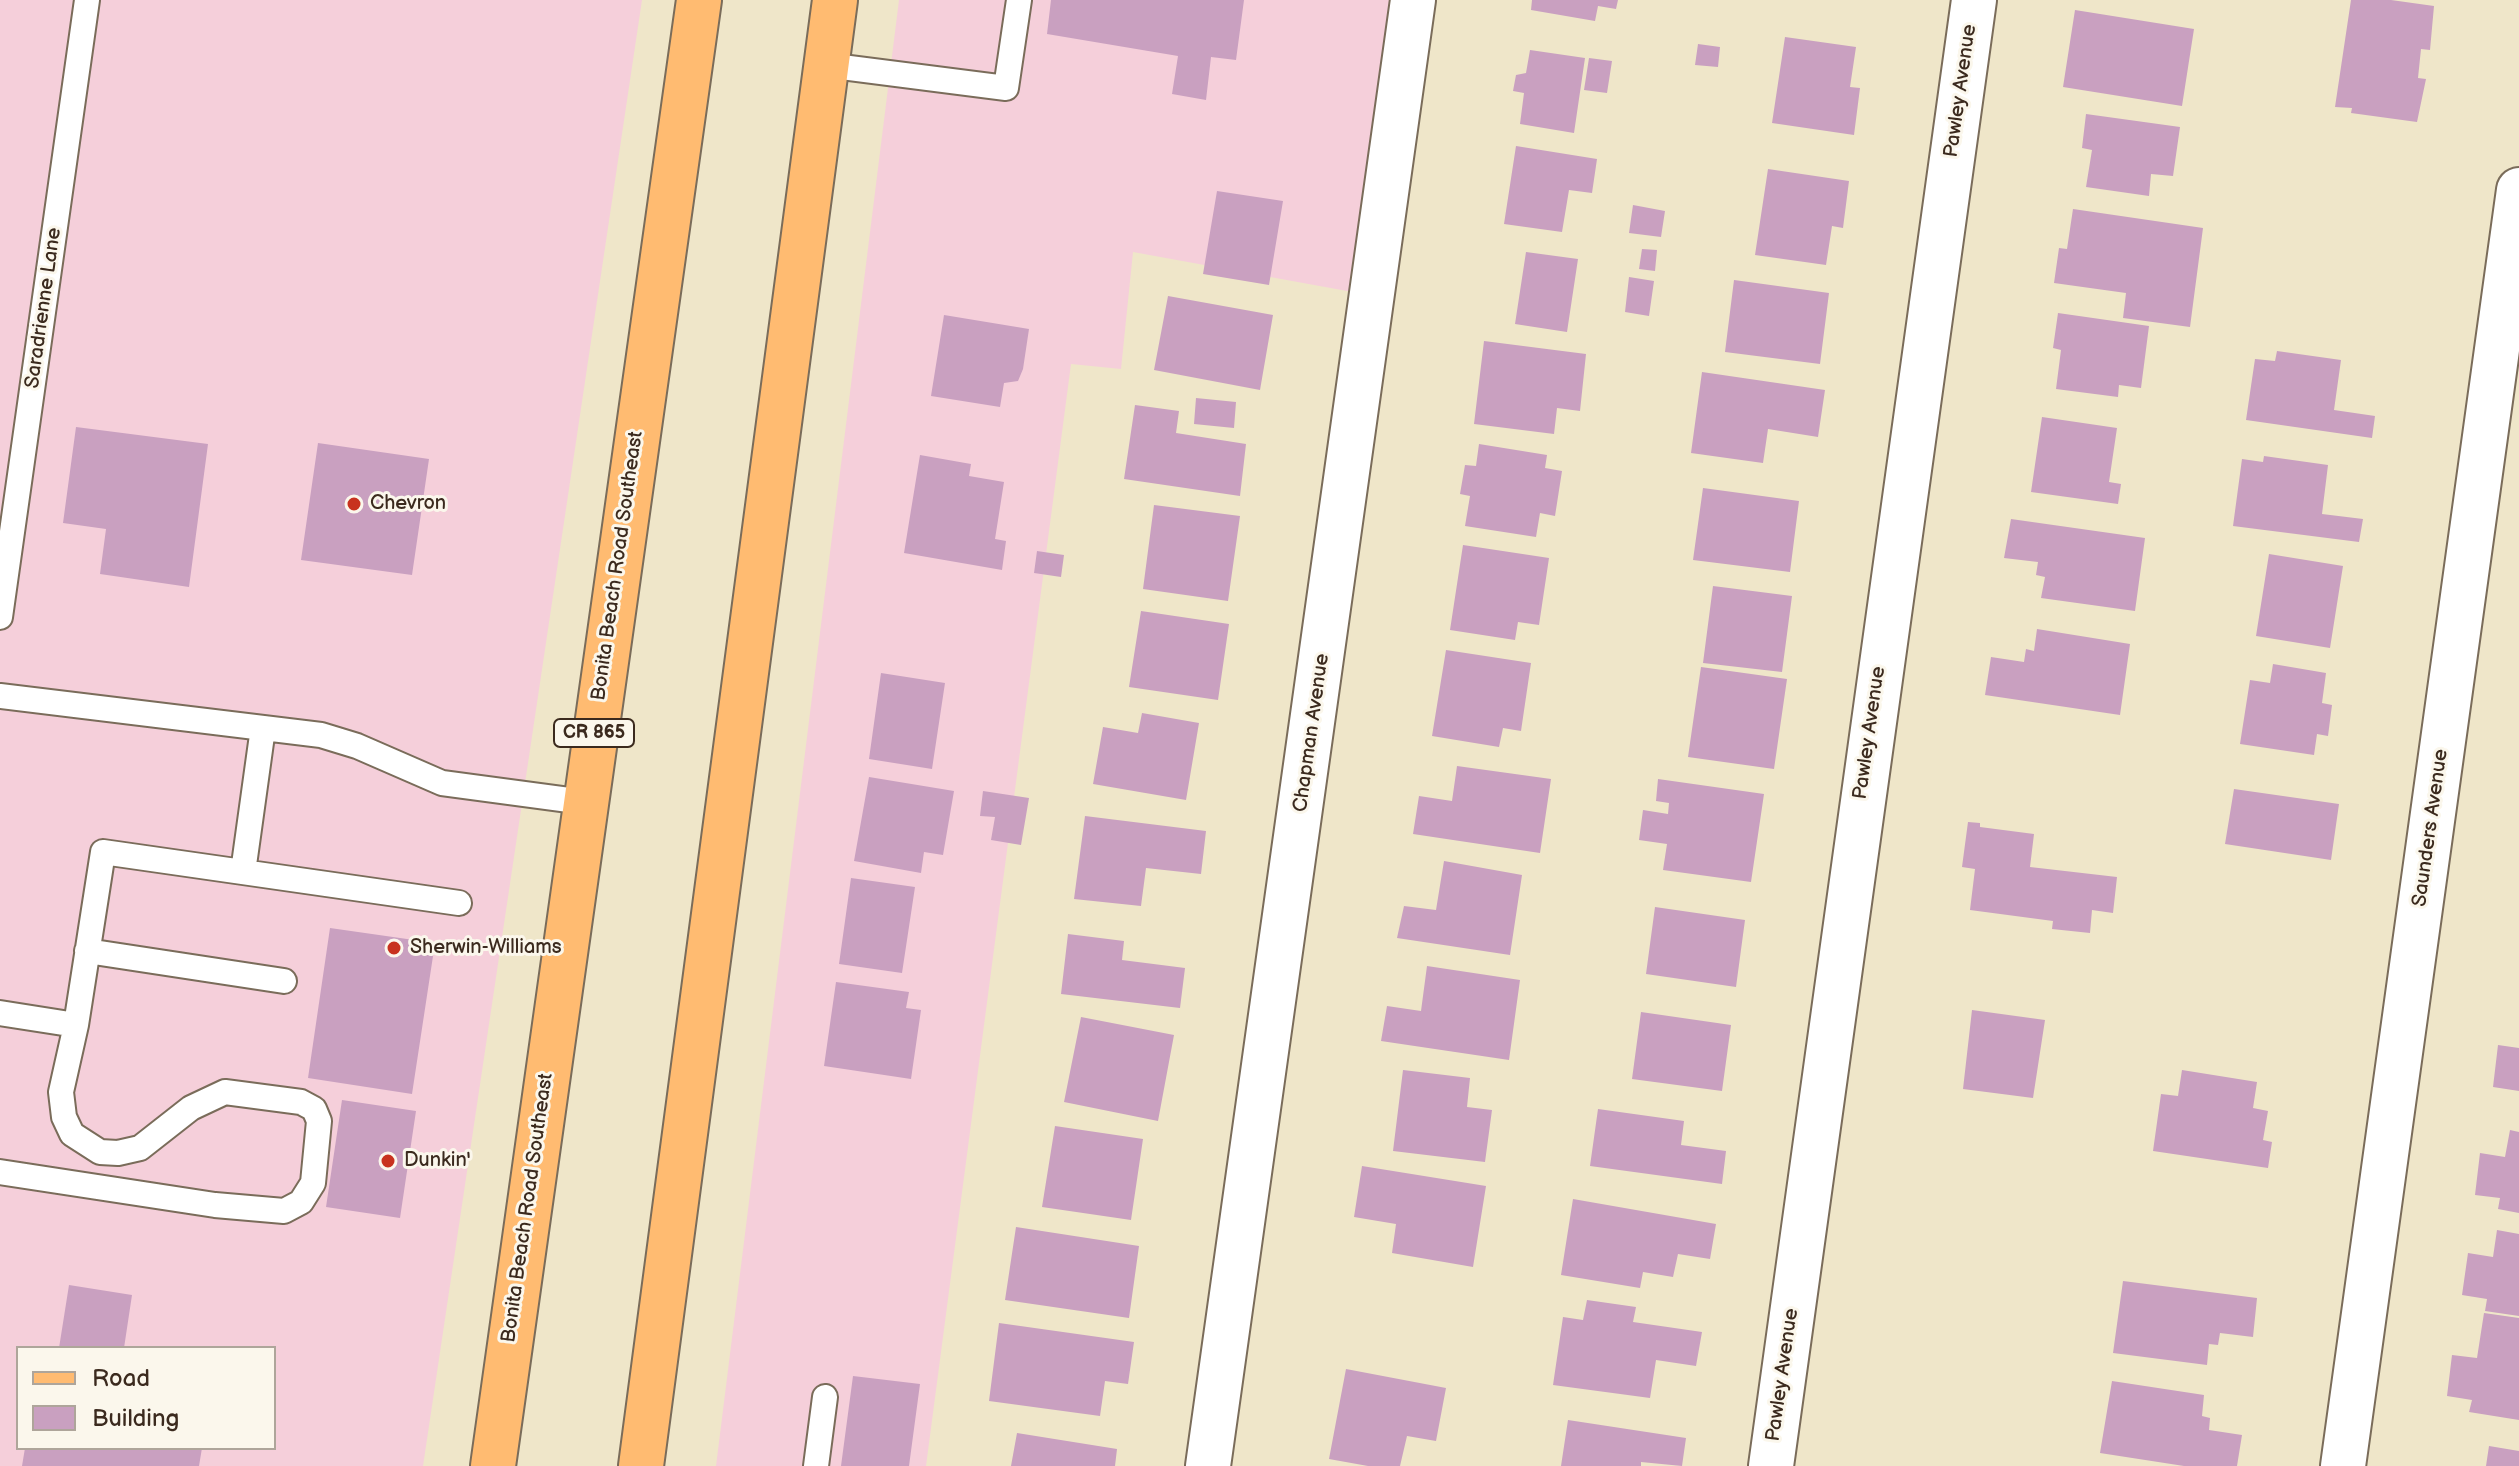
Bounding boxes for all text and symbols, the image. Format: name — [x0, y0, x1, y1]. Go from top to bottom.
street label: Pawley Avenue — [1940, 23, 1982, 159]
street label: Saradrienne Lane — [21, 226, 67, 390]
street label: Bonita Beach Road Southeast — [587, 430, 649, 702]
place label: Chevron — [370, 492, 446, 516]
marker: Chevron — [345, 495, 363, 513]
street label: Chapman Avenue — [1289, 652, 1335, 814]
street label: Pawley Avenue — [1849, 665, 1891, 801]
road number: CR 865 — [554, 719, 634, 747]
street label: Saunders Avenue — [2408, 748, 2454, 908]
place label: Sherwin-Williams — [410, 936, 562, 960]
marker: Sherwin-Williams — [385, 939, 403, 957]
street label: Bonita Beach Road Southeast — [497, 1072, 559, 1344]
place label: Dunkin' — [404, 1149, 471, 1173]
marker: Dunkin' — [379, 1152, 397, 1170]
street label: Pawley Avenue — [1762, 1307, 1804, 1443]
legend — [16, 1346, 276, 1450]
text: Road — [92, 1364, 150, 1393]
text: Building — [92, 1404, 179, 1433]

